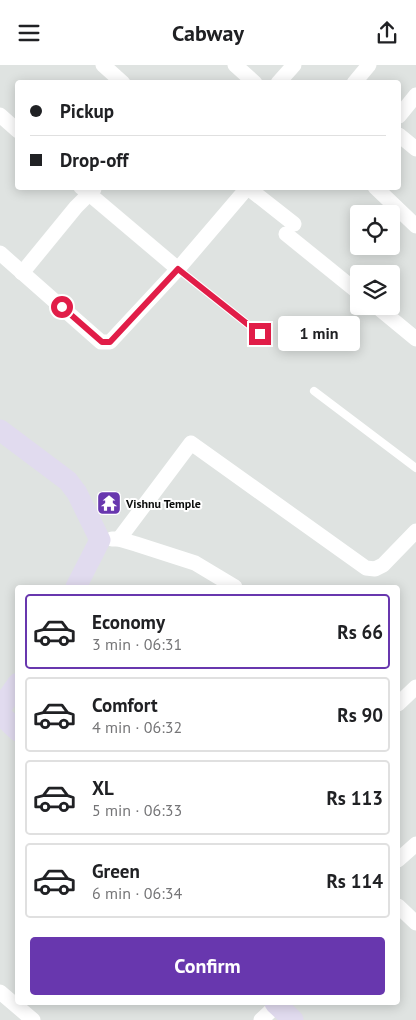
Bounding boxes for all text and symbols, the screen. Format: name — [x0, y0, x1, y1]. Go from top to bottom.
icon: menu — [15, 19, 43, 47]
text: Cabway — [172, 19, 244, 47]
icon: share — [373, 19, 401, 47]
text: Pickup — [60, 99, 114, 123]
text: Drop-off — [60, 148, 128, 172]
map controls — [350, 205, 400, 315]
button: locate — [350, 205, 400, 255]
button: layers — [350, 265, 400, 315]
route start — [51, 296, 73, 318]
callout: 1 min — [278, 317, 360, 351]
route end — [249, 323, 271, 345]
text: 1 min — [299, 323, 339, 343]
temple icon: Vishnu Temple — [96, 490, 122, 516]
place label: Vishnu Temple — [125, 496, 201, 511]
icon: car — [32, 609, 77, 654]
text: Economy — [92, 610, 165, 634]
text: Rs 66 — [337, 620, 383, 644]
text: 3 min · 06:31 — [92, 634, 182, 654]
icon: car — [32, 692, 77, 737]
text: Comfort — [92, 693, 158, 717]
text: Rs 90 — [337, 703, 383, 727]
text: 4 min · 06:32 — [92, 717, 182, 737]
icon: car — [32, 775, 77, 820]
text: XL — [92, 776, 114, 800]
text: Rs 113 — [326, 786, 383, 810]
text: 5 min · 06:33 — [92, 800, 182, 820]
icon: car — [32, 858, 77, 903]
text: Green — [92, 859, 140, 883]
text: Rs 114 — [326, 869, 383, 893]
text: 6 min · 06:34 — [92, 883, 182, 903]
button: Confirm — [30, 937, 385, 995]

